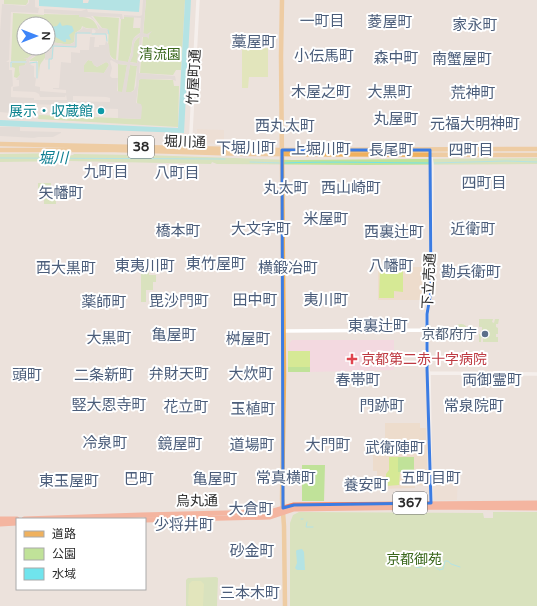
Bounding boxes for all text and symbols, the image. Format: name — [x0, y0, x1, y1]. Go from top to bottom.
district label: 一町目 — [299, 12, 345, 30]
district label: 菱屋町 — [367, 13, 413, 31]
north arrow — [16, 16, 56, 56]
district label: 家永町 — [452, 16, 498, 34]
text: N — [39, 32, 52, 40]
district label: 藁屋町 — [231, 33, 277, 51]
park label: 清流園 — [139, 46, 181, 63]
district label: 小伝馬町 — [294, 47, 354, 65]
street label: 竹屋町通 — [184, 49, 204, 105]
district label: 森中町 — [373, 49, 419, 67]
district label: 南蟹屋町 — [432, 50, 492, 68]
district label: 木屋之町 — [291, 83, 351, 101]
district label: 大黒町 — [367, 83, 413, 101]
district label: 荒神町 — [450, 84, 496, 102]
place label: 展示・収蔵館 — [9, 103, 93, 120]
marker: 展示・収蔵館 — [96, 106, 106, 116]
district label: 丸屋町 — [373, 110, 419, 128]
district label: 元福大明神町 — [430, 115, 520, 133]
district label: 西丸太町 — [255, 117, 315, 135]
street label: 堀川通 — [164, 133, 206, 151]
road number: 38 — [128, 136, 154, 158]
district label: 下堀川町 — [216, 139, 276, 157]
district label: 上堀川町 — [291, 140, 351, 158]
district label: 長尾町 — [368, 141, 414, 159]
district label: 四町目 — [448, 141, 494, 159]
water label: 堀川 — [38, 149, 70, 167]
district label: 九町目 — [83, 163, 129, 181]
district label: 八町目 — [154, 164, 200, 182]
district label: 四町目 — [461, 174, 507, 192]
district label: 丸太町 — [263, 179, 309, 197]
district label: 西山崎町 — [321, 179, 381, 197]
district label: 矢幡町 — [38, 184, 84, 202]
district label: 米屋町 — [303, 210, 349, 228]
district label: 大文字町 — [231, 220, 291, 238]
district label: 近衛町 — [450, 220, 496, 238]
district label: 橋本町 — [155, 222, 201, 240]
district label: 西裏辻町 — [364, 223, 424, 241]
street label: 下立売通 — [419, 253, 439, 309]
district label: 東竹屋町 — [186, 255, 246, 273]
district label: 東夷川町 — [115, 257, 175, 275]
district label: 八幡町 — [368, 257, 414, 275]
district label: 西大黒町 — [36, 259, 96, 277]
district label: 横鍛冶町 — [258, 259, 318, 277]
district label: 勘兵衛町 — [441, 263, 501, 281]
district label: 田中町 — [232, 291, 278, 309]
district label: 夷川町 — [303, 291, 349, 309]
district label: 毘沙門町 — [149, 292, 209, 310]
district label: 薬師町 — [81, 293, 127, 311]
district label: 東裏辻町 — [348, 317, 408, 335]
district label: 亀屋町 — [151, 326, 197, 344]
place label: 京都府庁 — [421, 326, 477, 343]
district label: 大黒町 — [86, 329, 132, 347]
marker: 京都府庁 — [480, 329, 490, 339]
district label: 桝屋町 — [225, 330, 271, 348]
place label: 京都第二赤十字病院 — [361, 351, 487, 368]
marker: 京都第二赤十字病院 — [346, 353, 358, 365]
district label: 弁財天町 — [149, 365, 209, 383]
district label: 大炊町 — [228, 365, 274, 383]
district label: 頭町 — [12, 366, 42, 384]
district label: 二条新町 — [74, 366, 134, 384]
district label: 春帯町 — [335, 371, 381, 389]
district label: 両御霊町 — [462, 371, 522, 389]
district label: 竪大恩寺町 — [71, 396, 147, 414]
district label: 門跡町 — [359, 397, 405, 415]
district label: 常泉院町 — [444, 397, 504, 415]
district label: 花立町 — [163, 398, 209, 416]
district label: 玉植町 — [230, 400, 276, 418]
district label: 冷泉町 — [82, 434, 128, 452]
district label: 鏡屋町 — [157, 435, 203, 453]
district label: 道場町 — [229, 436, 275, 454]
district label: 大門町 — [305, 436, 351, 454]
district label: 武衛陣町 — [365, 439, 425, 457]
district label: 常真横町 — [256, 469, 316, 487]
district label: 五町目町 — [401, 469, 461, 487]
district label: 巴町 — [124, 470, 154, 488]
district label: 亀屋町 — [192, 470, 238, 488]
district label: 東玉屋町 — [39, 472, 99, 490]
district label: 養安町 — [343, 476, 389, 494]
street label: 烏丸通 — [176, 492, 218, 510]
road number: 367 — [393, 492, 427, 514]
district label: 大倉町 — [228, 500, 274, 518]
district label: 少将井町 — [154, 516, 214, 534]
legend — [16, 518, 146, 590]
text: 道路 — [52, 527, 76, 541]
district label: 砂金町 — [229, 542, 275, 560]
text: 公園 — [52, 547, 76, 561]
park label: 京都御苑 — [386, 551, 442, 568]
text: 水域 — [52, 567, 76, 581]
district label: 三本木町 — [220, 584, 280, 602]

